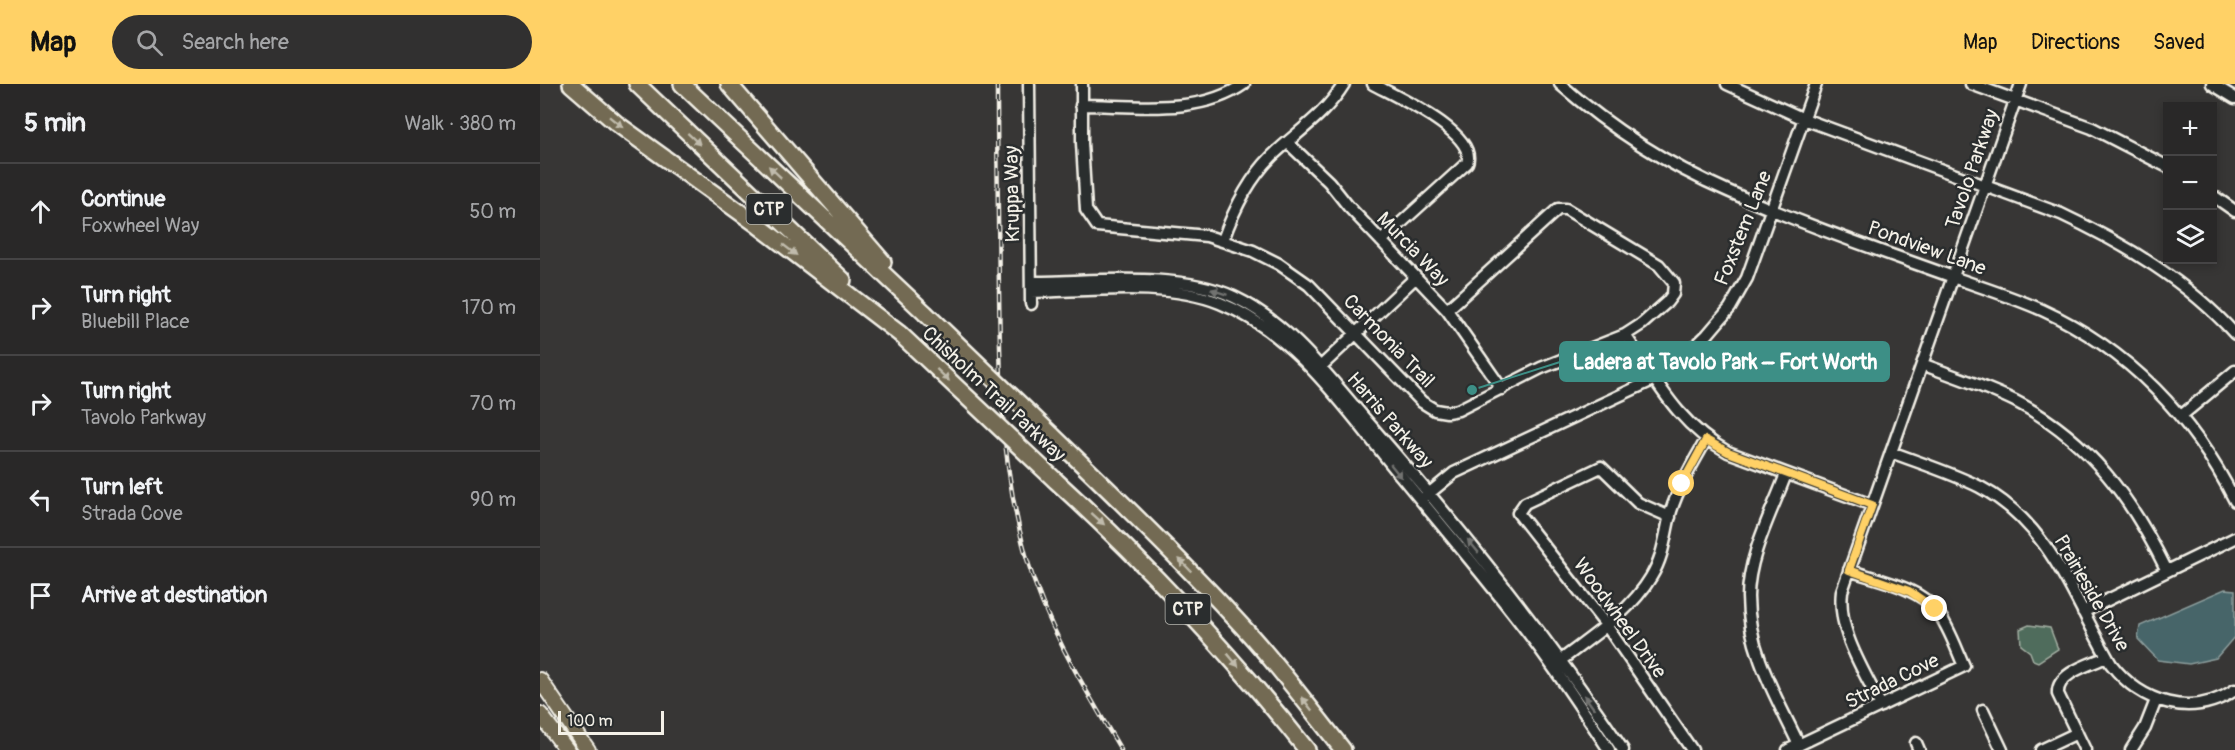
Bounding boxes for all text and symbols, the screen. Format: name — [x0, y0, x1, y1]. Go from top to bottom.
search box — [112, 15, 532, 69]
text: Map — [30, 25, 76, 60]
icon: search — [133, 26, 166, 59]
text: Search here — [181, 28, 289, 56]
text: Map — [1963, 29, 1998, 56]
text: Directions — [2031, 29, 2120, 56]
text: Saved — [2153, 29, 2205, 56]
map controls — [2163, 102, 2217, 264]
button: + — [2163, 102, 2217, 156]
street label: Tavolo Parkway — [1940, 105, 2004, 232]
text: 5 min — [24, 107, 86, 139]
text: Walk · 380 m — [404, 111, 516, 136]
one-way arrow — [608, 115, 623, 128]
one-way arrow — [687, 131, 701, 145]
street label: Kruppa Way — [999, 145, 1025, 243]
button: − — [2163, 156, 2217, 210]
one-way arrow — [768, 165, 783, 179]
street label: Foxstem Lane — [1709, 167, 1777, 289]
text: Continue — [81, 185, 165, 213]
road number: CTP — [746, 194, 792, 224]
icon: ahead — [24, 195, 57, 228]
text: 50 m — [469, 199, 516, 224]
street label: Murcia Way — [1371, 207, 1455, 292]
button: layers — [2163, 210, 2217, 264]
text: Foxwheel Way — [81, 213, 199, 238]
street label: Pondview Lane — [1864, 215, 1990, 281]
one-way arrow — [782, 243, 797, 255]
text: Turn right — [81, 281, 171, 309]
one-way arrow — [1210, 286, 1228, 296]
street label: Carmonia Trail — [1338, 289, 1440, 393]
icon: right — [24, 291, 57, 324]
text: 170 m — [462, 295, 516, 320]
text: Bluebill Place — [81, 309, 189, 334]
street label: Chisholm Trail Parkway — [917, 321, 1071, 467]
callout: Ladera at Tavolo Park – Fort Worth — [1560, 342, 1889, 381]
text: Ladera at Tavolo Park – Fort Worth — [1573, 349, 1878, 376]
one-way arrow — [935, 367, 949, 381]
street label: Harris Parkway — [1341, 367, 1439, 474]
text: Turn right — [81, 377, 171, 405]
icon: right — [24, 387, 57, 420]
text: 70 m — [470, 391, 516, 416]
text: Tavolo Parkway — [81, 405, 206, 430]
one-way arrow — [1389, 463, 1402, 478]
route start — [1668, 470, 1694, 496]
text: Turn left — [81, 473, 163, 501]
icon: left — [24, 483, 57, 516]
text: 90 m — [470, 487, 516, 512]
text: Strada Cove — [81, 501, 183, 526]
one-way arrow — [1090, 512, 1105, 525]
street label: Prairieside Drive — [2049, 530, 2136, 656]
one-way arrow — [1467, 539, 1480, 554]
street label: Woodwheel Drive — [1568, 553, 1672, 683]
one-way arrow — [1178, 558, 1192, 573]
icon: arrive — [24, 579, 57, 612]
text: Arrive at destination — [81, 581, 267, 609]
road number: CTP — [1166, 594, 1210, 624]
route end — [1921, 595, 1947, 621]
street label: Strada Cove — [1841, 647, 1943, 714]
one-way arrow — [1226, 652, 1239, 667]
one-way arrow — [1583, 695, 1595, 711]
one-way arrow — [1301, 696, 1314, 712]
scale bar — [558, 708, 664, 736]
text: 100 m — [567, 711, 613, 731]

